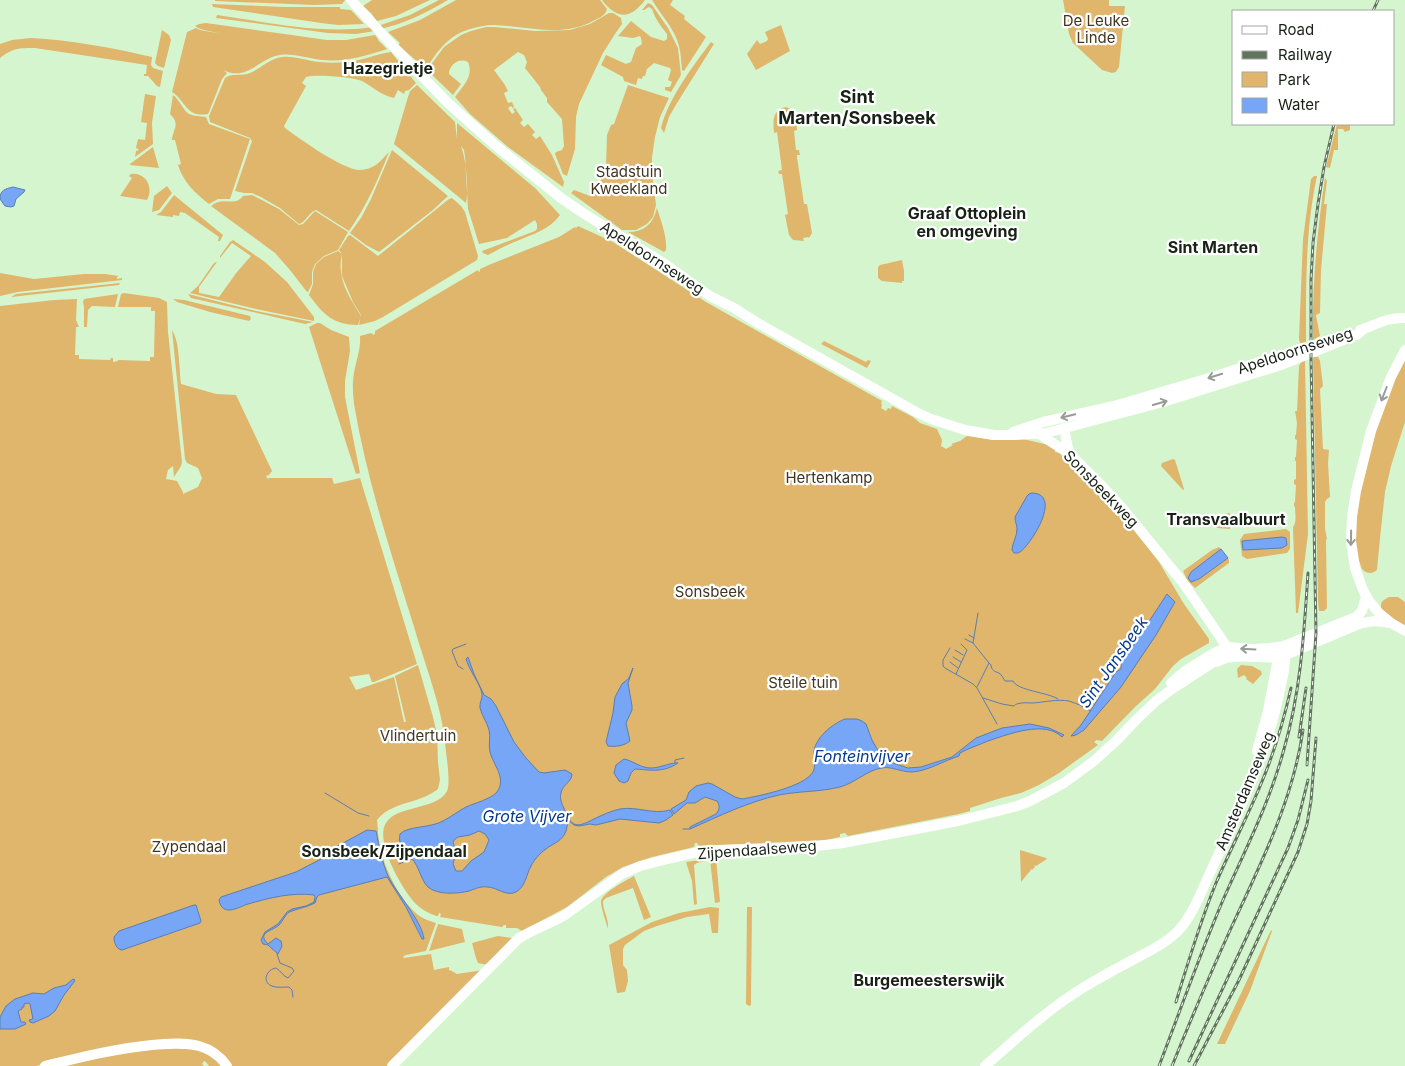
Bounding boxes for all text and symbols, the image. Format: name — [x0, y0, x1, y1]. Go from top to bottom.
legend — [1232, 10, 1395, 125]
park label: De Leuke Linde — [1063, 11, 1129, 47]
text: Road — [1278, 20, 1314, 39]
text: Railway — [1278, 45, 1333, 64]
district label: Hazegrietje — [343, 58, 433, 78]
text: Park — [1278, 70, 1311, 89]
district label: Sint Marten/Sonsbeek — [778, 86, 936, 128]
text: Water — [1278, 95, 1320, 114]
park label: Stadstuin Kweekland — [591, 162, 667, 198]
district label: Graaf Ottoplein en omgeving — [908, 203, 1026, 241]
street label: Apeldoornseweg — [597, 217, 708, 298]
district label: Sint Marten — [1168, 237, 1258, 257]
street label: Apeldoornseweg — [1235, 323, 1355, 378]
one-way arrow — [1208, 372, 1224, 382]
one-way arrow — [1379, 386, 1388, 401]
one-way arrow — [1151, 398, 1167, 408]
one-way arrow — [1060, 412, 1076, 421]
street label: Sonsbeekweg — [1060, 446, 1143, 531]
park label: Hertenkamp — [785, 468, 873, 487]
district label: Transvaalbuurt — [1166, 509, 1286, 529]
one-way arrow — [1346, 529, 1356, 545]
park label: Sonsbeek — [675, 582, 746, 601]
water label: Sint Jansbeek — [1074, 612, 1152, 712]
one-way arrow — [1240, 644, 1256, 653]
park label: Steile tuin — [768, 673, 838, 692]
park label: Vlindertuin — [380, 726, 456, 745]
street label: Amsterdamseweg — [1211, 728, 1278, 853]
water label: Fonteinvijver — [814, 746, 911, 766]
water label: Grote Vijver — [483, 806, 572, 826]
street label: Zijpendaalseweg — [697, 836, 817, 863]
park label: Zypendaal — [152, 837, 226, 856]
district label: Sonsbeek/Zijpendaal — [301, 841, 467, 861]
district label: Burgemeesterswijk — [853, 970, 1005, 990]

